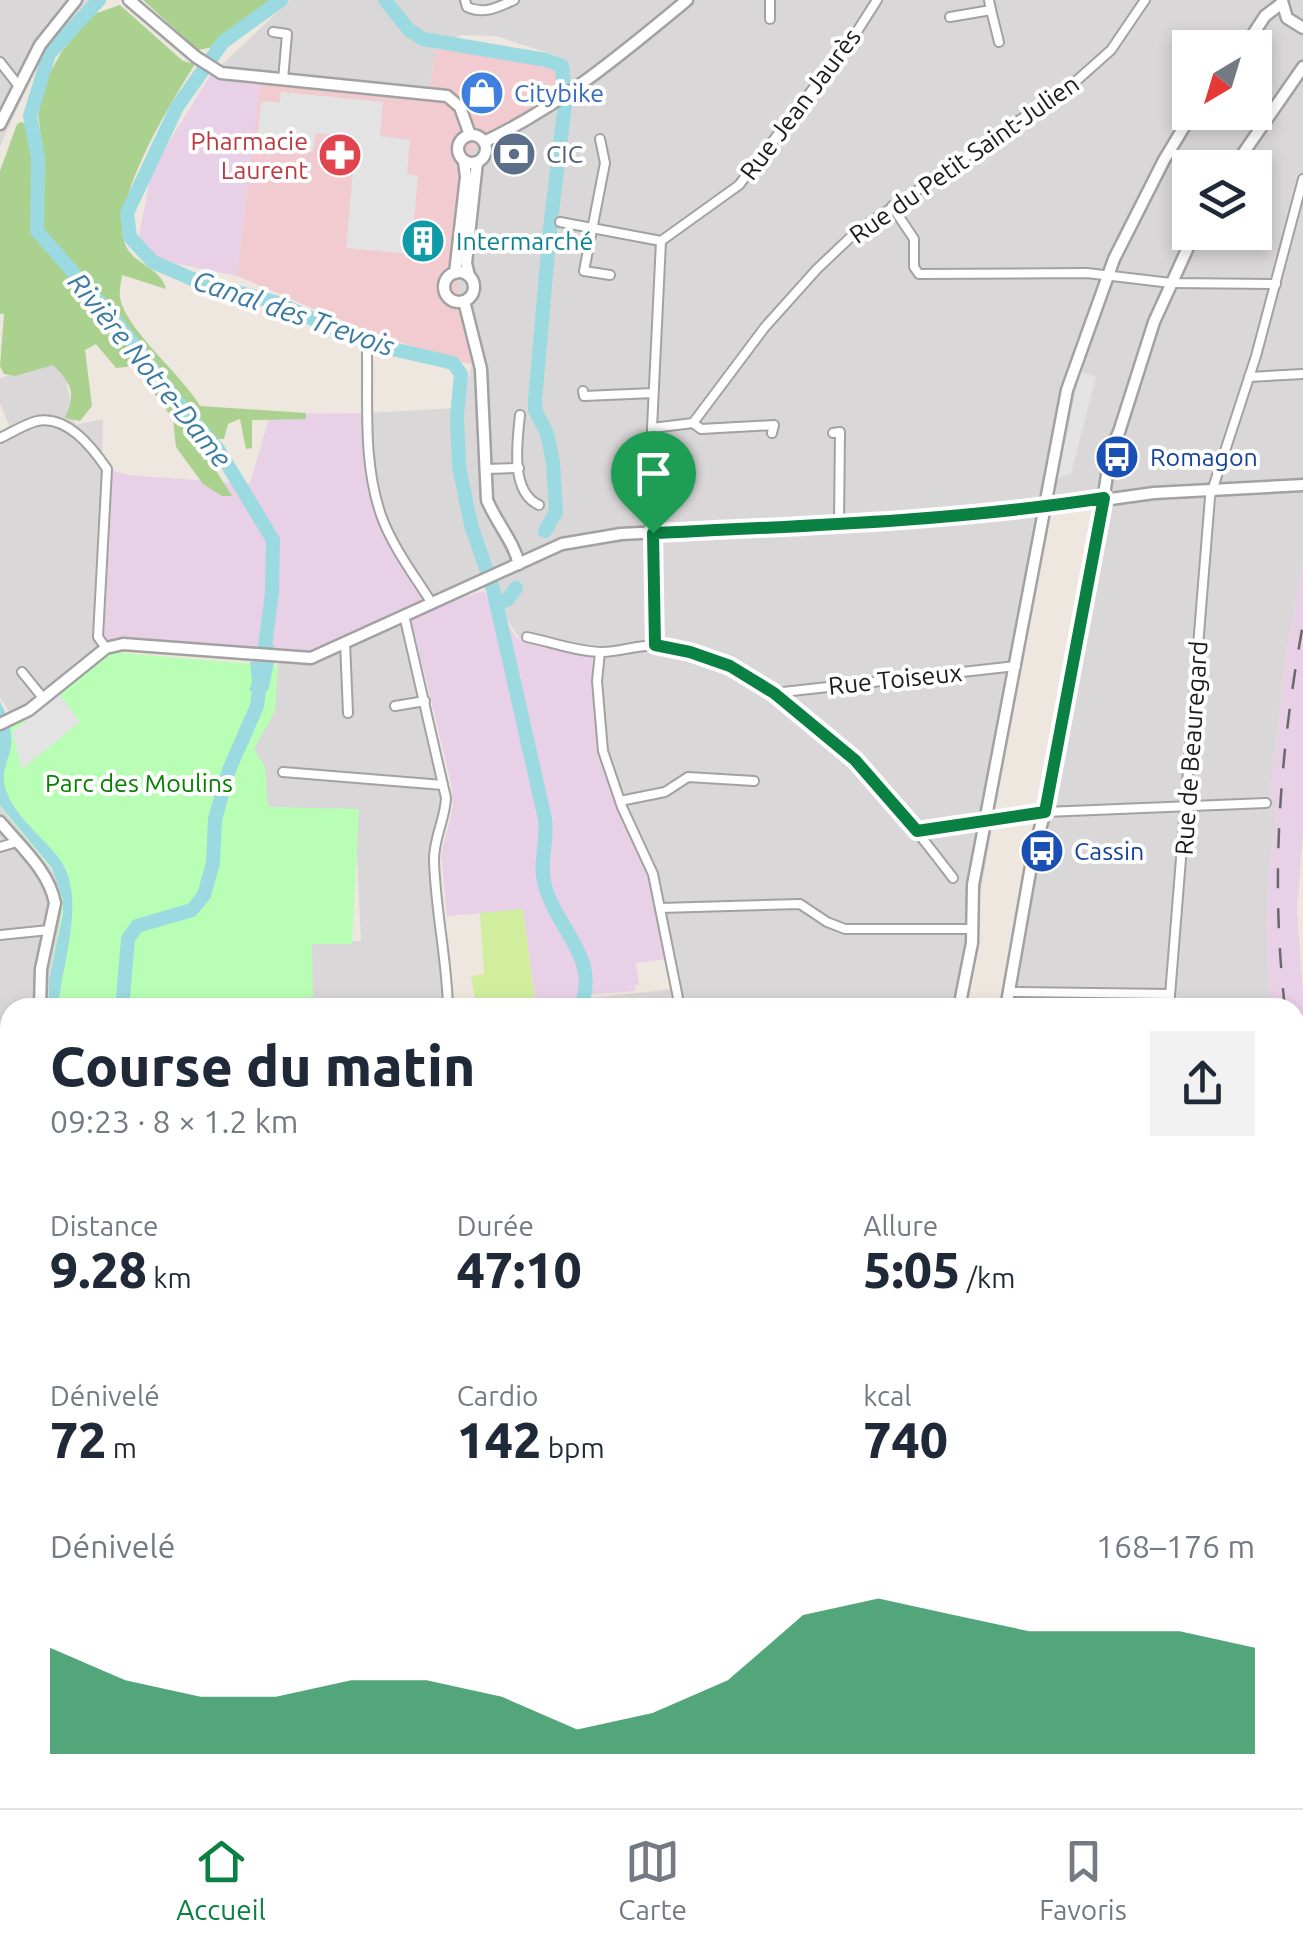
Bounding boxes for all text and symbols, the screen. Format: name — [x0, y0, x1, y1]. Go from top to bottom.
street label: Rue Jean Jaurès — [734, 23, 866, 185]
north arrow — [1172, 30, 1272, 130]
map controls — [1172, 30, 1272, 250]
street label: Rue du Petit Saint-Julien — [844, 69, 1084, 249]
shop icon: Citybike — [459, 70, 505, 116]
place label: Citybike — [514, 79, 604, 107]
place label: Pharmacie Laurent — [191, 127, 308, 184]
bank icon: CIC — [491, 131, 537, 177]
pharmacy icon: Pharmacie Laurent — [317, 132, 363, 178]
place label: CIC — [546, 140, 583, 168]
button: layers — [1172, 150, 1272, 250]
building icon: Intermarché — [400, 218, 446, 264]
place label: Intermarché — [456, 227, 593, 255]
water label: Canal des Trevois — [189, 264, 399, 362]
water label: Rivière Notre-Dame — [63, 266, 238, 473]
pin — [611, 431, 696, 534]
bus stop icon: Romagon — [1094, 434, 1140, 480]
place label: Romagon — [1150, 443, 1258, 471]
icon: arrive — [626, 446, 681, 501]
street label: Rue de Beauregard — [1170, 640, 1212, 856]
street label: Rue Toiseux — [827, 658, 963, 700]
park label: Parc des Moulins — [45, 769, 233, 797]
bus stop icon: Cassin — [1019, 828, 1065, 874]
place label: Cassin — [1074, 837, 1144, 865]
button: share — [1150, 1031, 1255, 1136]
text: Course du matin — [50, 1035, 475, 1096]
text: 09:23 · 8 × 1.2 km — [50, 1103, 298, 1139]
text: Distance — [50, 1210, 158, 1241]
text: Durée — [457, 1210, 534, 1241]
text: Allure — [863, 1210, 938, 1241]
text: 9.28 — [50, 1241, 147, 1297]
text: 47:10 — [457, 1241, 582, 1297]
text: 5:05 — [863, 1241, 960, 1297]
text: km — [147, 1262, 192, 1293]
text: /km — [960, 1262, 1015, 1293]
text: Dénivelé — [50, 1380, 160, 1411]
text: Cardio — [457, 1380, 538, 1411]
text: kcal — [863, 1380, 912, 1411]
text: 72 — [50, 1411, 106, 1467]
text: 142 — [457, 1411, 541, 1467]
text: 740 — [863, 1411, 948, 1467]
text: m — [106, 1432, 137, 1463]
text: bpm — [541, 1432, 605, 1463]
text: Dénivelé — [50, 1528, 176, 1564]
text: 168–176 m — [1096, 1528, 1255, 1564]
tab: Accueil — [176, 1834, 266, 1925]
tab: Carte — [618, 1834, 687, 1925]
tab: Favoris — [1039, 1834, 1127, 1925]

